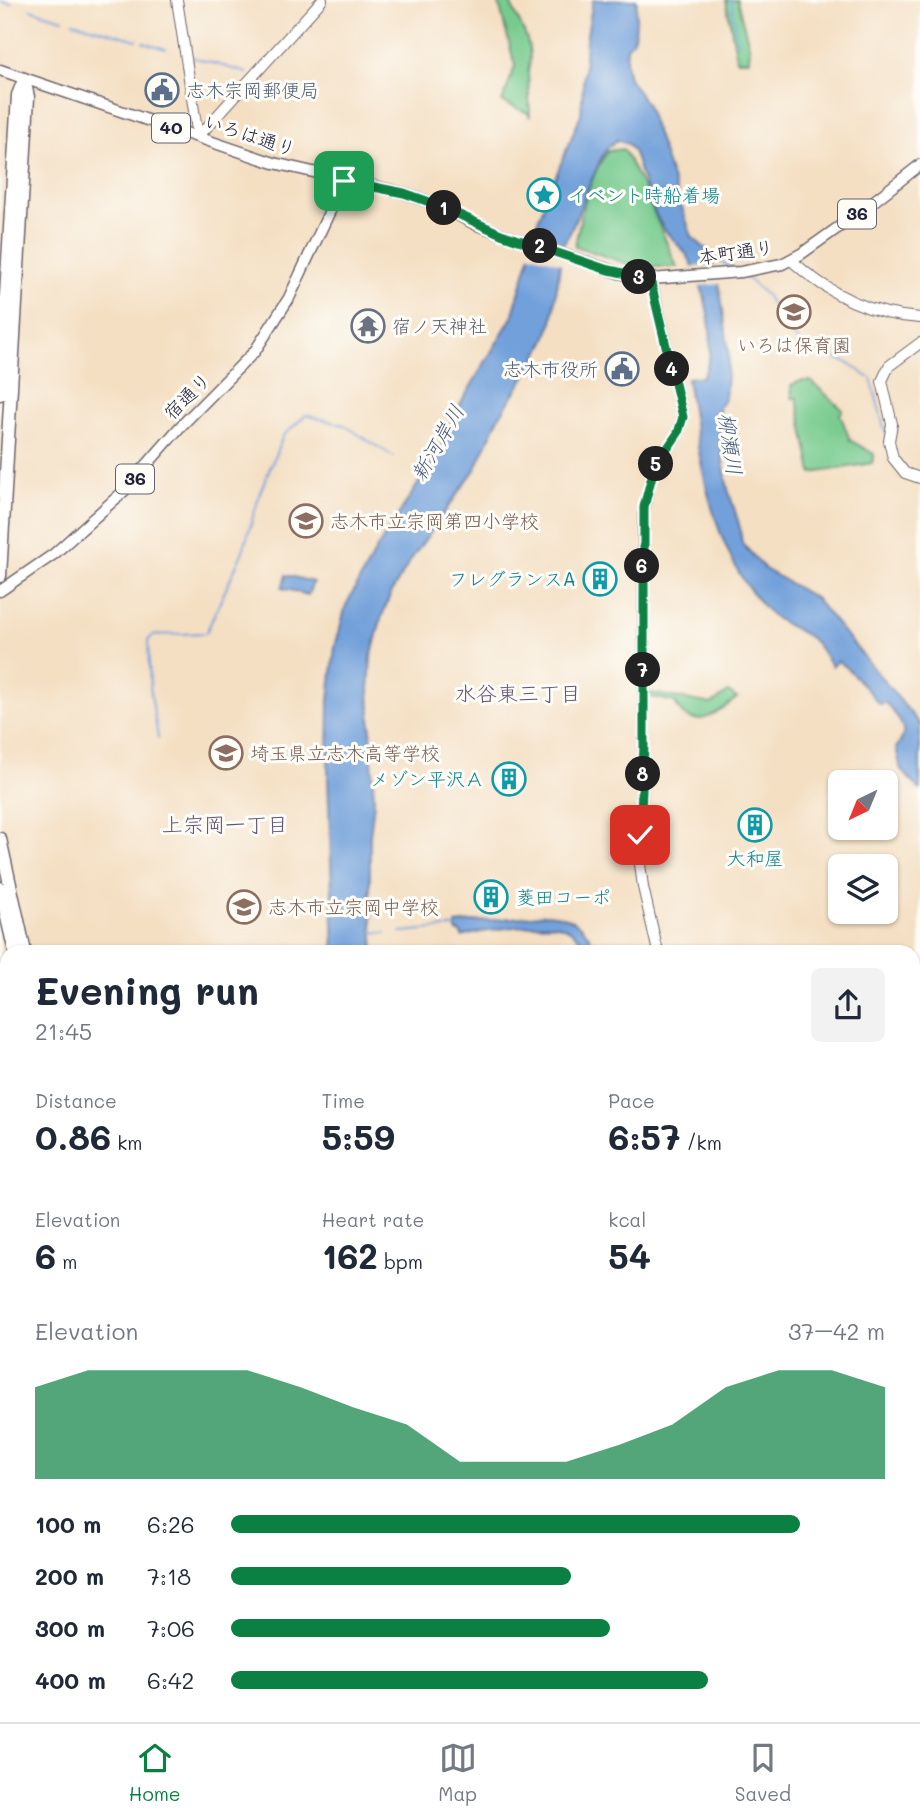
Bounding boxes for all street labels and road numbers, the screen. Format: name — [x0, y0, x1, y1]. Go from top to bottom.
street label: いろは通り — [201, 108, 299, 161]
road number: 40 — [152, 113, 190, 142]
road number: 36 — [838, 200, 876, 229]
street label: 本町通り — [697, 234, 775, 269]
street label: 宿通り — [158, 367, 216, 425]
road number: 36 — [116, 464, 154, 494]

